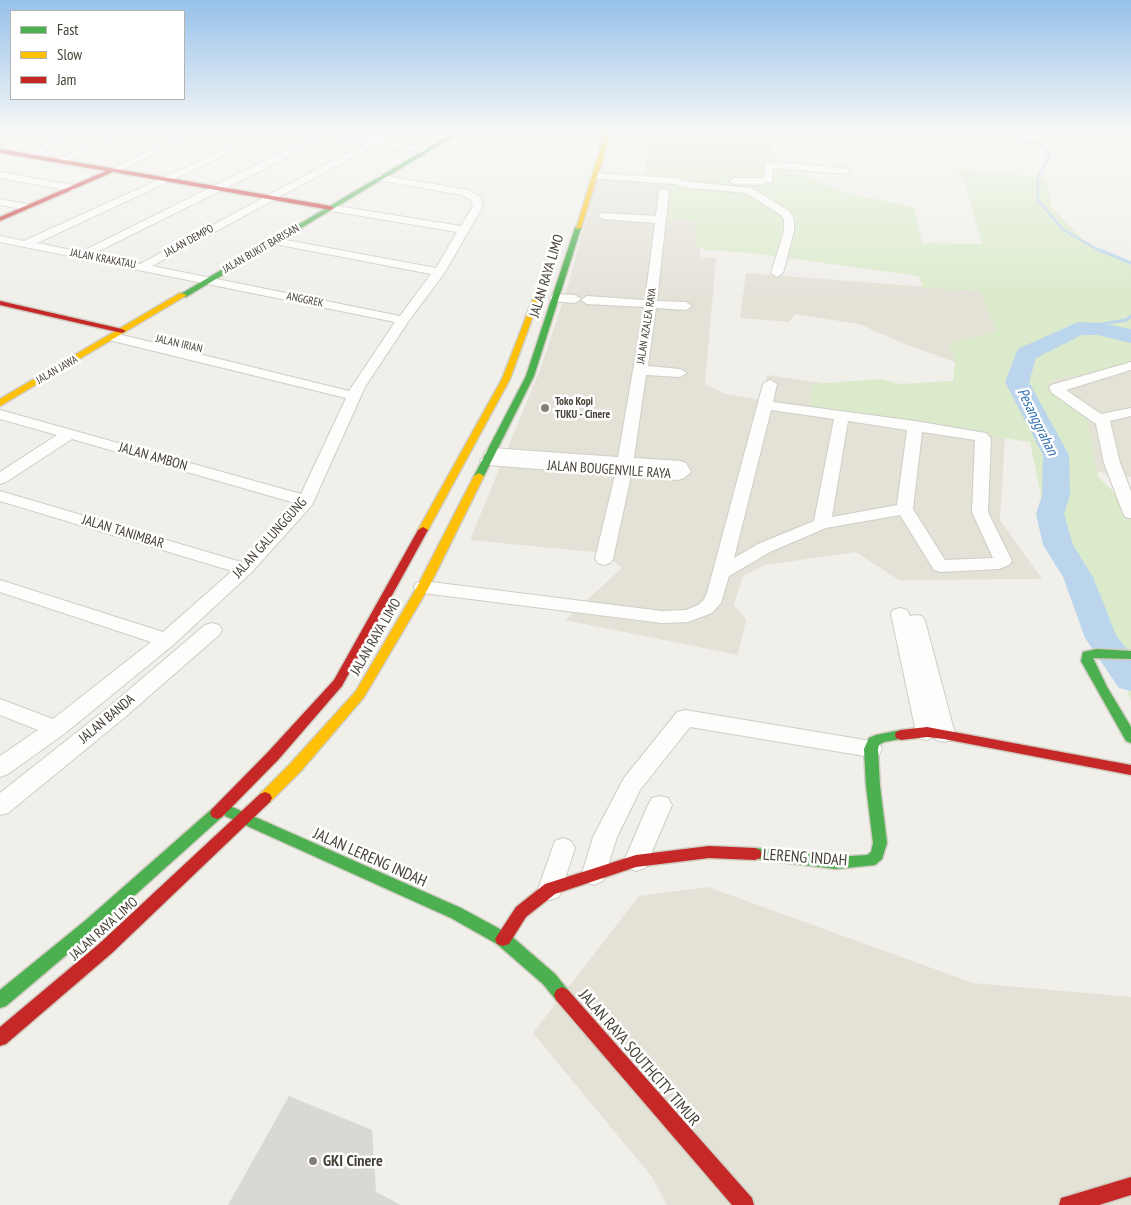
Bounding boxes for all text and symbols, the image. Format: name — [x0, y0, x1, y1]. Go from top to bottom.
legend — [10, 10, 185, 100]
text: Fast — [57, 20, 78, 39]
text: Slow — [57, 45, 82, 64]
text: Jam — [57, 70, 76, 89]
street label: JALAN DEMPO — [162, 222, 216, 260]
street label: JALAN BUKIT BARISAN — [220, 222, 302, 276]
street label: JALAN RAYA LIMO — [526, 232, 568, 320]
street label: JALAN KRAKATAU — [69, 246, 137, 272]
street label: JALAN AZALEA RAYA — [634, 287, 660, 365]
street label: ANGGREK — [285, 290, 325, 310]
street label: JALAN IRIAN — [154, 332, 204, 356]
street label: JALAN JAWA — [34, 353, 80, 387]
water label: Pesanggrahan — [1013, 386, 1061, 458]
place label: Toko Kopi TUKU - Cinere — [555, 395, 610, 421]
marker: Toko Kopi TUKU - Cinere — [539, 402, 551, 414]
street label: JALAN AMBON — [117, 439, 189, 475]
street label: JALAN BOUGENVILE RAYA — [547, 457, 671, 483]
street label: JALAN GALUNGGUNG — [229, 494, 311, 582]
street label: JALAN TANIMBAR — [80, 512, 166, 552]
street label: JALAN RAYA LIMO — [347, 596, 405, 678]
street label: JALAN BANDA — [76, 691, 138, 747]
street label: JALAN LERENG INDAH — [310, 824, 430, 892]
street label: LERENG INDAH — [762, 845, 848, 871]
street label: JALAN RAYA LIMO — [66, 894, 142, 964]
street label: JALAN RAYA SOUTHCITY TIMUR — [575, 986, 703, 1130]
place label: GKI Cinere — [323, 1151, 383, 1171]
marker: GKI Cinere — [307, 1155, 319, 1167]

